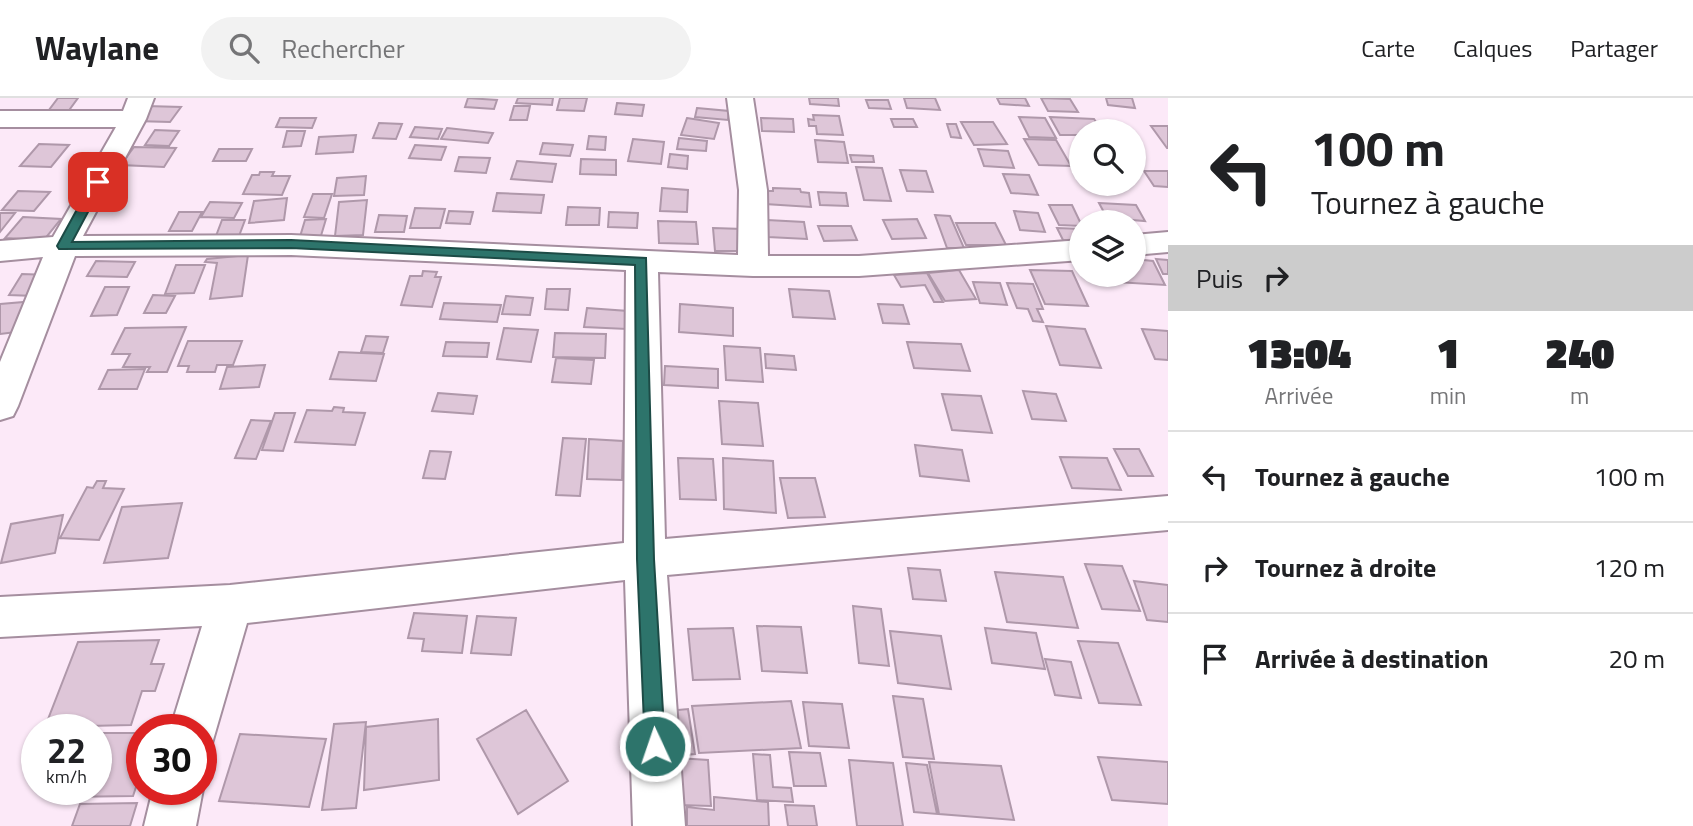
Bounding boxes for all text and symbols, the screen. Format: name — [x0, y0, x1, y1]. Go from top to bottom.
search box — [201, 17, 691, 80]
text: Waylane — [35, 23, 159, 73]
icon: search — [225, 29, 263, 67]
text: Rechercher — [281, 29, 405, 68]
text: Carte — [1361, 30, 1415, 66]
text: Calques — [1453, 30, 1532, 66]
text: Partager — [1570, 30, 1658, 66]
text: 100 m — [1311, 110, 1445, 185]
map controls — [1069, 119, 1146, 287]
button: search — [1069, 119, 1146, 196]
icon: left — [1196, 126, 1287, 217]
pin — [68, 152, 128, 212]
icon: arrive — [79, 163, 117, 201]
text: Tournez à gauche — [1311, 178, 1545, 226]
button: layers — [1069, 210, 1146, 287]
text: Puis — [1196, 259, 1243, 298]
icon: right — [1257, 259, 1295, 297]
text: 13:04 — [1247, 320, 1351, 384]
text: 1 — [1437, 320, 1460, 384]
text: 240 — [1545, 320, 1614, 384]
text: Arrivée — [1265, 378, 1333, 413]
text: min — [1430, 378, 1466, 413]
text: m — [1570, 378, 1589, 413]
text: Tournez à gauche — [1255, 457, 1450, 496]
text: 100 m — [1594, 457, 1665, 496]
icon: left — [1196, 458, 1234, 496]
text: Tournez à droite — [1255, 548, 1436, 587]
text: 120 m — [1594, 548, 1665, 587]
icon: right — [1196, 549, 1234, 587]
text: Arrivée à destination — [1255, 639, 1489, 678]
text: 20 m — [1608, 639, 1665, 678]
icon: arrive — [1196, 640, 1234, 678]
position arrow — [618, 709, 692, 783]
speed limit sign: 30 — [126, 714, 217, 805]
text: 22 — [47, 723, 86, 777]
text: km/h — [46, 763, 87, 790]

